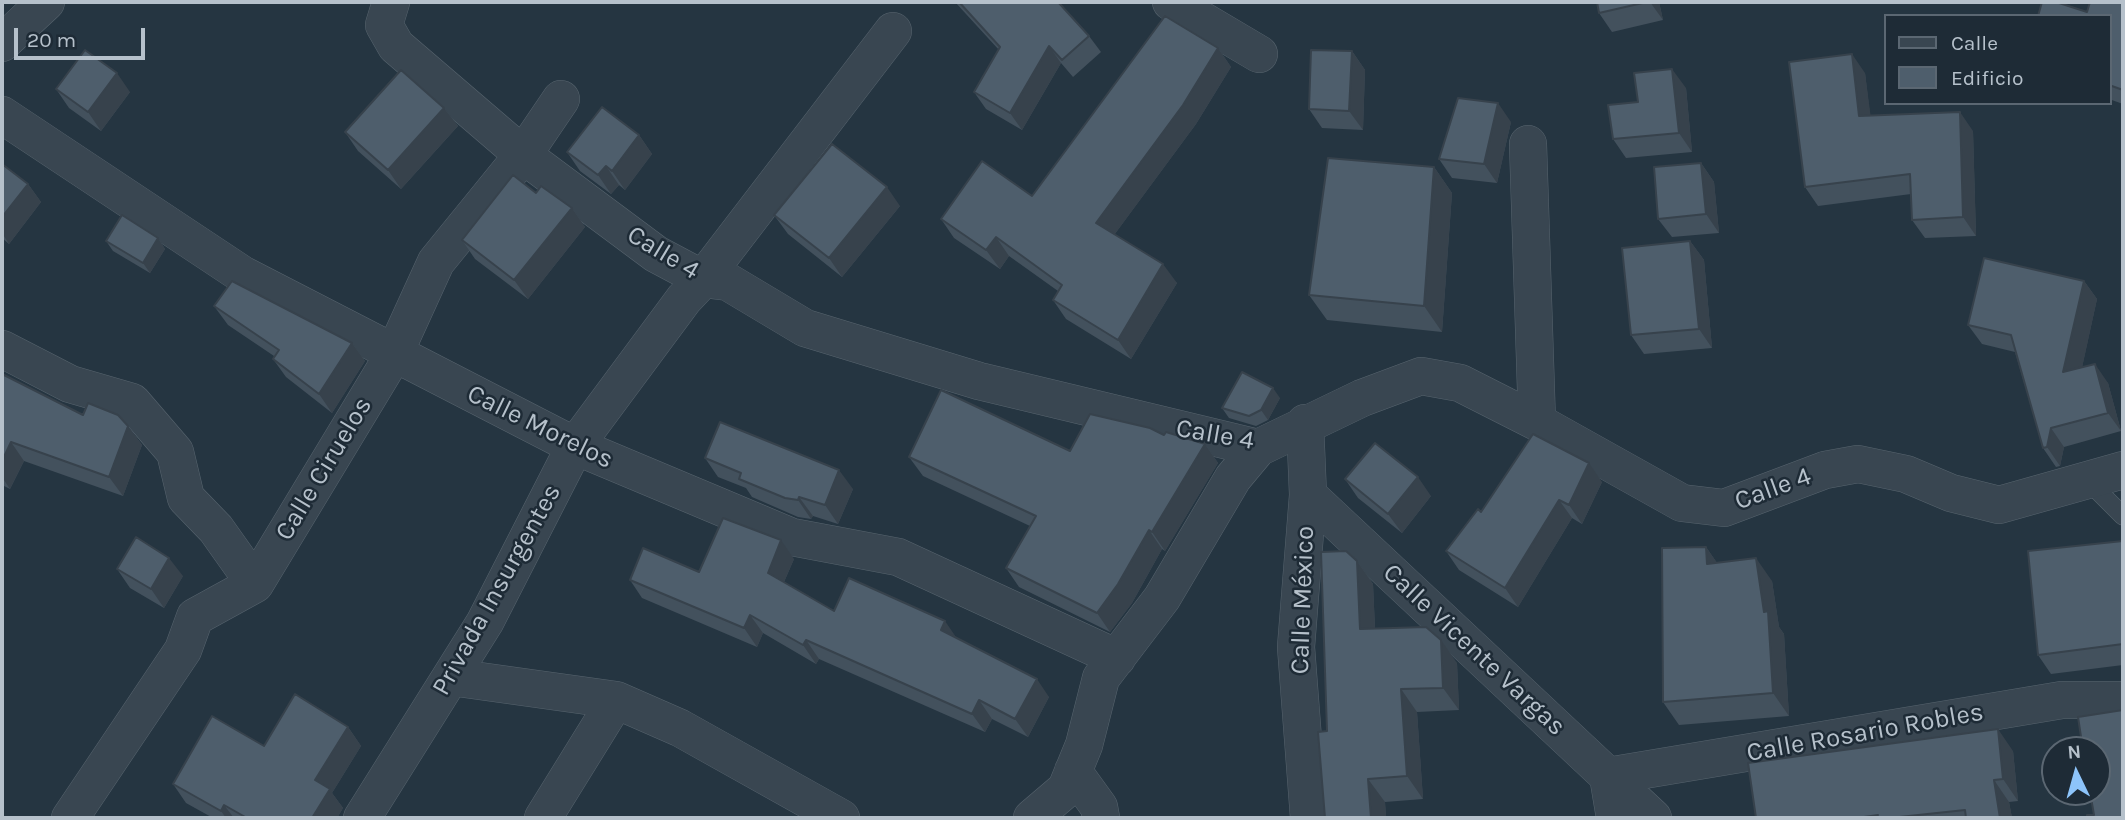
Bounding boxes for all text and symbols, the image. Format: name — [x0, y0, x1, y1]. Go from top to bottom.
scale bar — [18, 14, 149, 58]
legend — [1884, 14, 2111, 105]
text: 20 m — [27, 28, 76, 52]
text: Calle — [1951, 31, 1998, 55]
text: Edificio — [1951, 66, 2024, 90]
street label: Calle 4 — [621, 219, 705, 287]
street label: Calle Morelos — [462, 378, 618, 476]
street label: Calle Ciruelos — [269, 392, 379, 546]
street label: Calle 4 — [1173, 413, 1257, 457]
street label: Calle 4 — [1731, 461, 1815, 517]
street label: Privada Insurgentes — [426, 479, 568, 701]
street label: Calle México — [1285, 525, 1321, 675]
street label: Calle Vicente Vargas — [1376, 557, 1572, 743]
street label: Calle Rosario Robles — [1744, 697, 1986, 769]
north arrow — [2041, 736, 2111, 806]
text: N — [2067, 741, 2082, 764]

